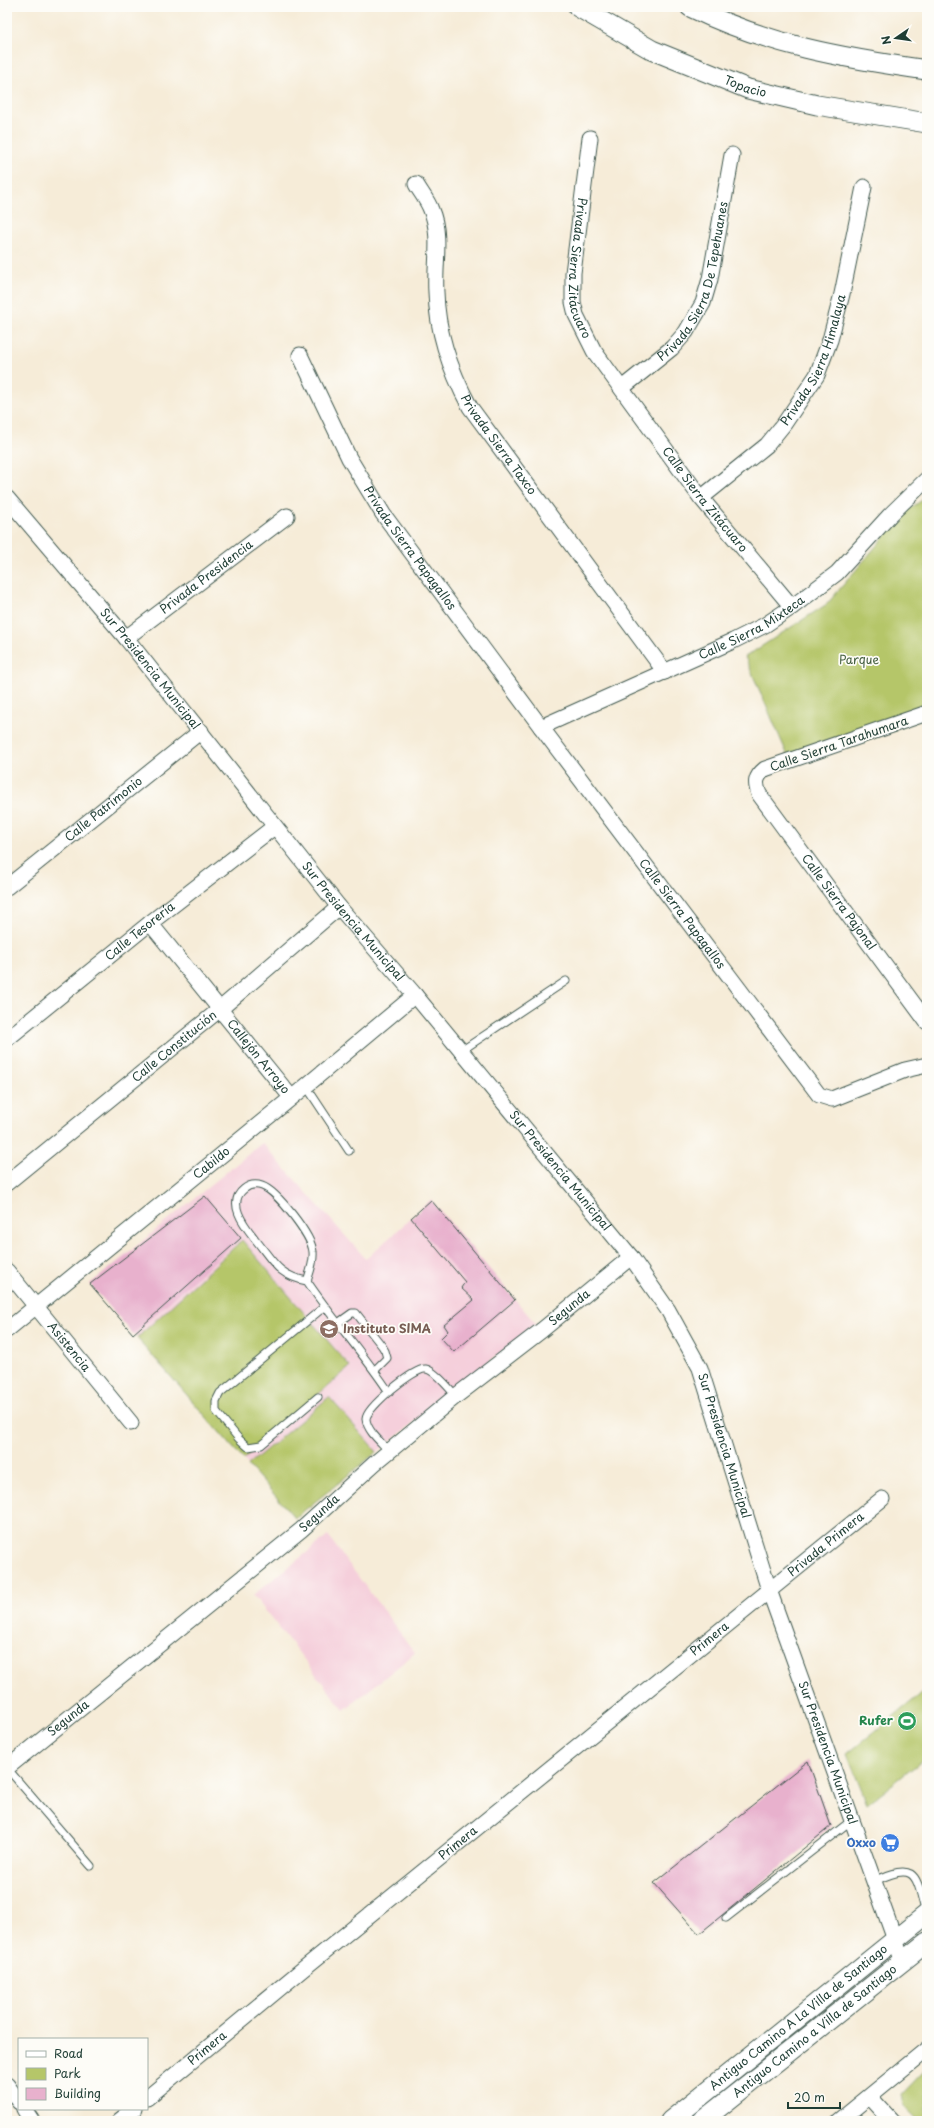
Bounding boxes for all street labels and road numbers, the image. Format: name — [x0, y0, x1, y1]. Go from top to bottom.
street label: Topacio — [722, 70, 769, 101]
street label: Privada Sierra Zitácuaro — [565, 197, 596, 341]
street label: Privada Sierra De Tepehuanes — [653, 199, 732, 365]
street label: Privada Sierra Himalaya — [775, 292, 850, 429]
street label: Privada Sierra Taxco — [457, 391, 542, 498]
street label: Calle Sierra Zitácuaro — [658, 443, 753, 556]
street label: Privada Sierra Papagallos — [360, 482, 462, 614]
street label: Privada Presidencia — [155, 535, 257, 617]
street label: Calle Sierra Mixteca — [695, 590, 808, 663]
street label: Sur Presidencia Municipal — [96, 604, 205, 733]
street label: Calle Sierra Tarahumara — [767, 711, 911, 775]
street label: Calle Patrimonio — [60, 771, 146, 845]
street label: Calle Sierra Pajonal — [798, 850, 881, 953]
street label: Calle Sierra Papagallos — [635, 854, 731, 973]
street label: Sur Presidencia Municipal — [298, 857, 409, 985]
street label: Calle Tesorería — [100, 897, 179, 964]
street label: Calle Constitución — [127, 1006, 220, 1086]
street label: Callejón Arroyo — [223, 1015, 295, 1097]
street label: Sur Presidencia Municipal — [506, 1106, 616, 1234]
street label: Cabildo — [189, 1142, 234, 1183]
street label: Segunda — [544, 1284, 594, 1329]
street label: Asistencia — [44, 1317, 96, 1376]
street label: Sur Presidencia Municipal — [694, 1371, 756, 1520]
street label: Segunda — [294, 1489, 343, 1536]
street label: Privada Primera — [783, 1507, 868, 1580]
street label: Primera — [685, 1616, 733, 1660]
street label: Sur Presidencia Municipal — [794, 1678, 863, 1827]
street label: Segunda — [43, 1695, 93, 1740]
street label: Primera — [434, 1821, 481, 1864]
street label: Antiguo Camino A La Villa de Santiago — [705, 1939, 891, 2094]
street label: Antiguo Camino a Villa de Santiago — [728, 1960, 900, 2101]
street label: Primera — [183, 2026, 230, 2069]

